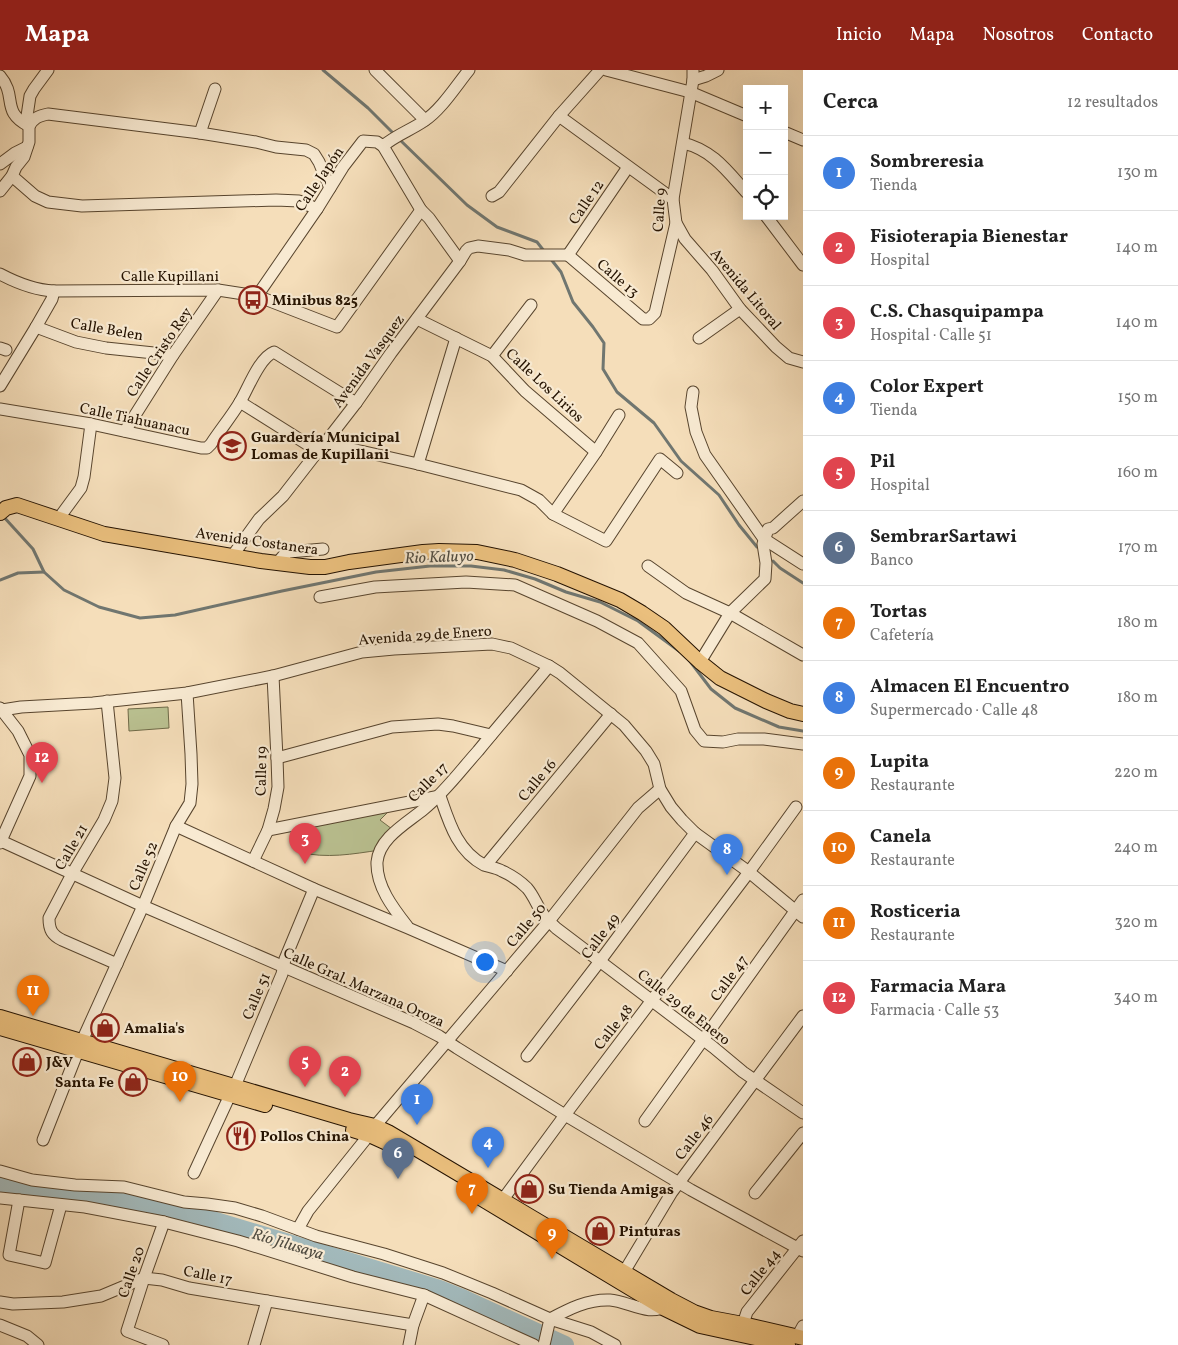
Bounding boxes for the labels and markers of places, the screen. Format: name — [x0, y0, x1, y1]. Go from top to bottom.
bus stop icon: Minibus 825 — [238, 285, 268, 315]
place label: Minibus 825 — [272, 291, 358, 312]
place label: Guardería Municipal Lomas de Kupillani — [251, 428, 400, 466]
school or university icon: Guardería Municipal Lomas de Kupillani — [217, 431, 247, 461]
pin: 12 — [26, 742, 58, 783]
pin: 3 — [289, 823, 321, 864]
pin: 8 — [711, 834, 743, 875]
pin: 11 — [17, 975, 49, 1016]
shop icon: Amalia's — [90, 1013, 120, 1043]
place label: Amalia's — [124, 1019, 185, 1040]
pin: 5 — [289, 1046, 321, 1087]
shop icon: J&V — [12, 1047, 42, 1077]
place label: J&V — [45, 1053, 73, 1074]
pin: 2 — [329, 1056, 361, 1097]
pin: 10 — [164, 1061, 196, 1102]
shop icon: Santa Fe — [118, 1067, 148, 1097]
place label: Santa Fe — [55, 1073, 114, 1094]
pin: 1 — [401, 1084, 433, 1125]
restaurant icon: Pollos China — [226, 1121, 256, 1151]
place label: Pollos China — [260, 1127, 349, 1148]
pin: 4 — [472, 1127, 504, 1168]
pin: 6 — [382, 1138, 414, 1179]
pin: 7 — [456, 1173, 488, 1214]
shop icon: Su Tienda Amigas — [514, 1174, 544, 1204]
place label: Su Tienda Amigas — [548, 1180, 674, 1201]
shop icon: Pinturas — [585, 1216, 615, 1246]
pin: 9 — [536, 1218, 568, 1259]
place label: Pinturas — [619, 1222, 681, 1243]

